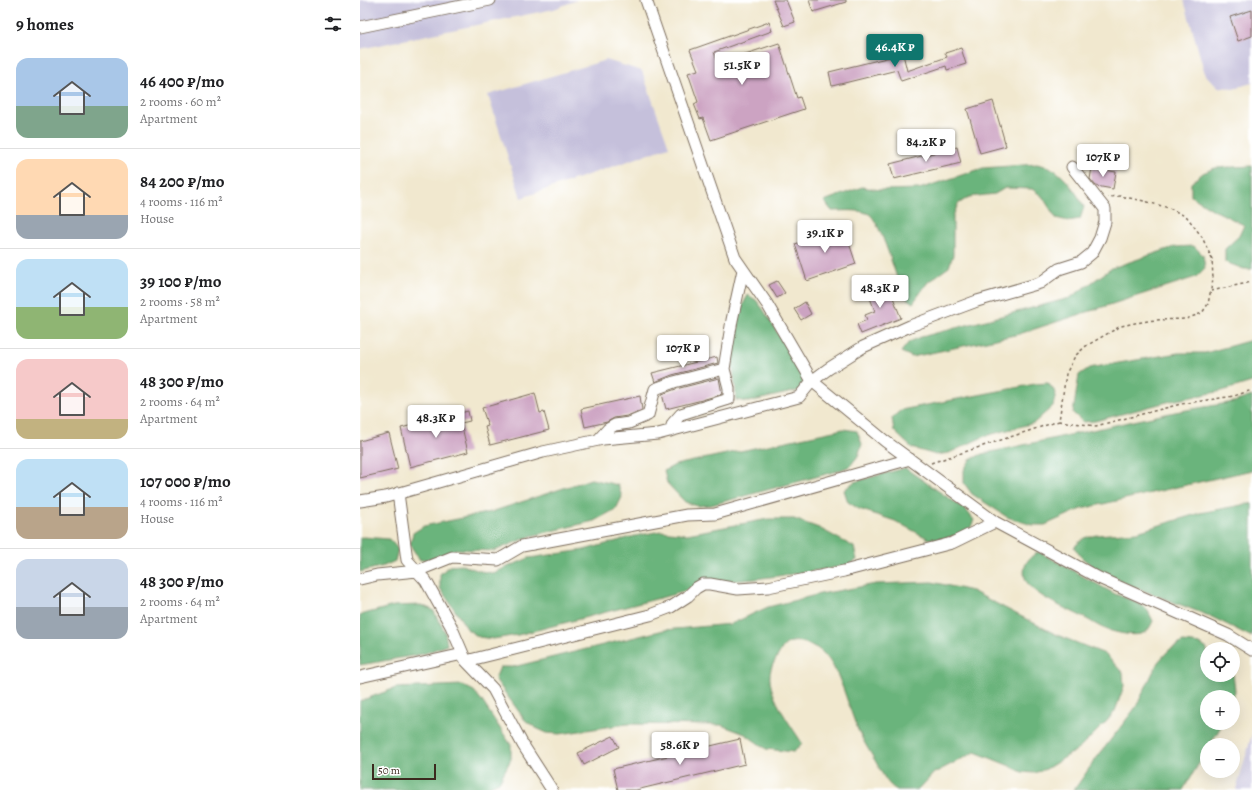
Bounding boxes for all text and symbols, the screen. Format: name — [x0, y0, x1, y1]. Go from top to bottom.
text: 9 homes — [16, 13, 74, 36]
icon: filters — [322, 13, 344, 35]
pin: 46.4K ₽ — [858, 34, 932, 68]
text: 46.4K ₽ — [875, 38, 915, 55]
pin: 51.5K ₽ — [705, 52, 779, 86]
text: 51.5K ₽ — [724, 56, 760, 73]
text: 46 400 ₽/mo — [140, 70, 224, 93]
icon: home — [48, 74, 96, 122]
text: 2 rooms · 60 m² — [140, 93, 221, 110]
text: Apartment — [140, 110, 198, 127]
pin: 84.2K ₽ — [889, 129, 963, 163]
text: 84.2K ₽ — [906, 133, 946, 150]
pin: 107K ₽ — [1070, 144, 1136, 178]
text: 107K ₽ — [1086, 148, 1120, 165]
text: 84 200 ₽/mo — [140, 170, 225, 193]
icon: home — [48, 175, 96, 223]
text: 4 rooms · 116 m² — [140, 193, 223, 210]
text: House — [140, 210, 174, 227]
pin: 39.1K ₽ — [788, 220, 862, 254]
text: 39.1K ₽ — [806, 224, 844, 241]
text: 39 100 ₽/mo — [140, 270, 222, 293]
icon: home — [48, 275, 96, 323]
pin: 48.3K ₽ — [843, 275, 917, 309]
text: 48.3K ₽ — [861, 279, 899, 296]
text: 2 rooms · 58 m² — [140, 293, 220, 310]
text: Apartment — [140, 310, 198, 327]
pin: 107K ₽ — [650, 335, 716, 369]
text: 107K ₽ — [666, 339, 700, 356]
text: 48 300 ₽/mo — [140, 370, 224, 393]
icon: home — [48, 375, 96, 423]
text: 2 rooms · 64 m² — [140, 393, 220, 410]
pin: 48.3K ₽ — [399, 405, 473, 439]
text: 48.3K ₽ — [417, 409, 455, 426]
text: Apartment — [140, 410, 198, 427]
text: 107 000 ₽/mo — [140, 470, 231, 493]
icon: home — [48, 475, 96, 523]
text: 4 rooms · 116 m² — [140, 493, 223, 510]
text: House — [140, 510, 174, 527]
text: 48 300 ₽/mo — [140, 570, 224, 593]
icon: home — [48, 575, 96, 623]
text: 2 rooms · 64 m² — [140, 593, 220, 610]
text: Apartment — [140, 610, 198, 627]
map controls — [1200, 642, 1240, 778]
button: locate — [1200, 642, 1240, 682]
button: + — [1200, 690, 1240, 730]
pin: 58.6K ₽ — [643, 732, 717, 766]
text: 58.6K ₽ — [661, 736, 699, 753]
button: − — [1200, 738, 1240, 778]
scale bar — [372, 762, 436, 781]
text: 50 m — [378, 763, 400, 778]

